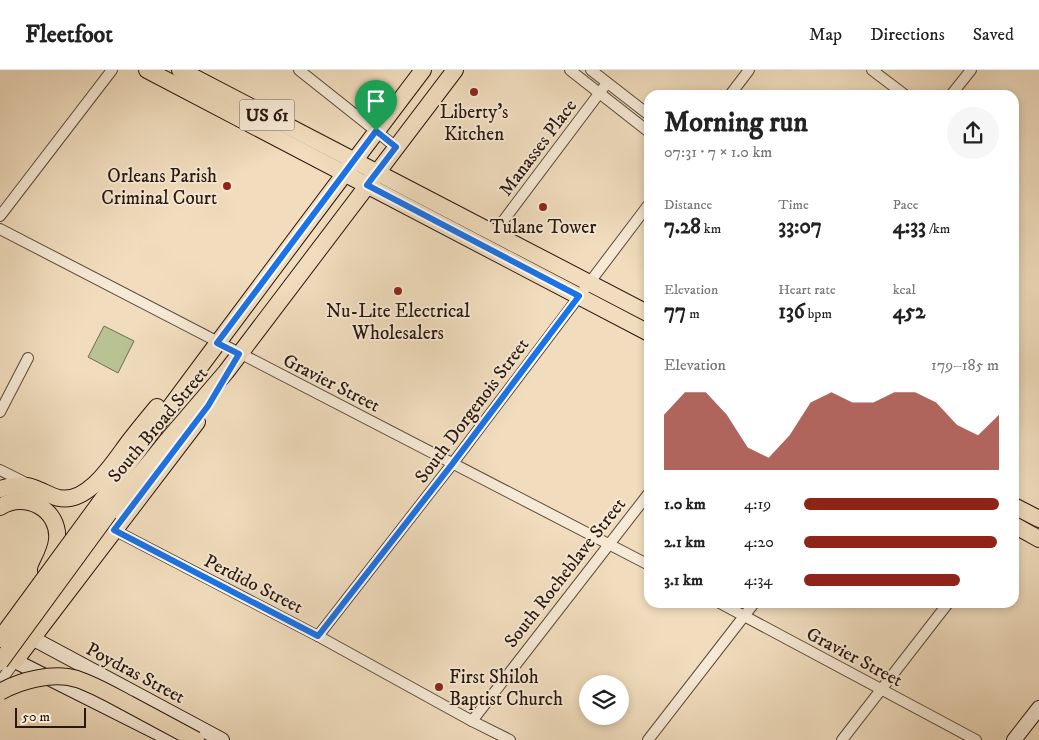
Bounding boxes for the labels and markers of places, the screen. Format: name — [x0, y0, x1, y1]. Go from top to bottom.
pin — [355, 80, 397, 131]
marker: Liberty's Kitchen — [468, 86, 480, 98]
place label: Liberty's Kitchen — [440, 101, 508, 146]
place label: Orleans Parish Criminal Court — [101, 165, 217, 210]
marker: Orleans Parish Criminal Court — [221, 180, 233, 192]
marker: Tulane Tower — [537, 201, 549, 213]
place label: Tulane Tower — [490, 216, 596, 239]
marker: Nu-Lite Electrical Wholesalers — [392, 285, 404, 297]
place label: Nu-Lite Electrical Wholesalers — [326, 300, 470, 345]
place label: First Shiloh Baptist Church — [449, 666, 563, 711]
marker: First Shiloh Baptist Church — [433, 681, 445, 693]

